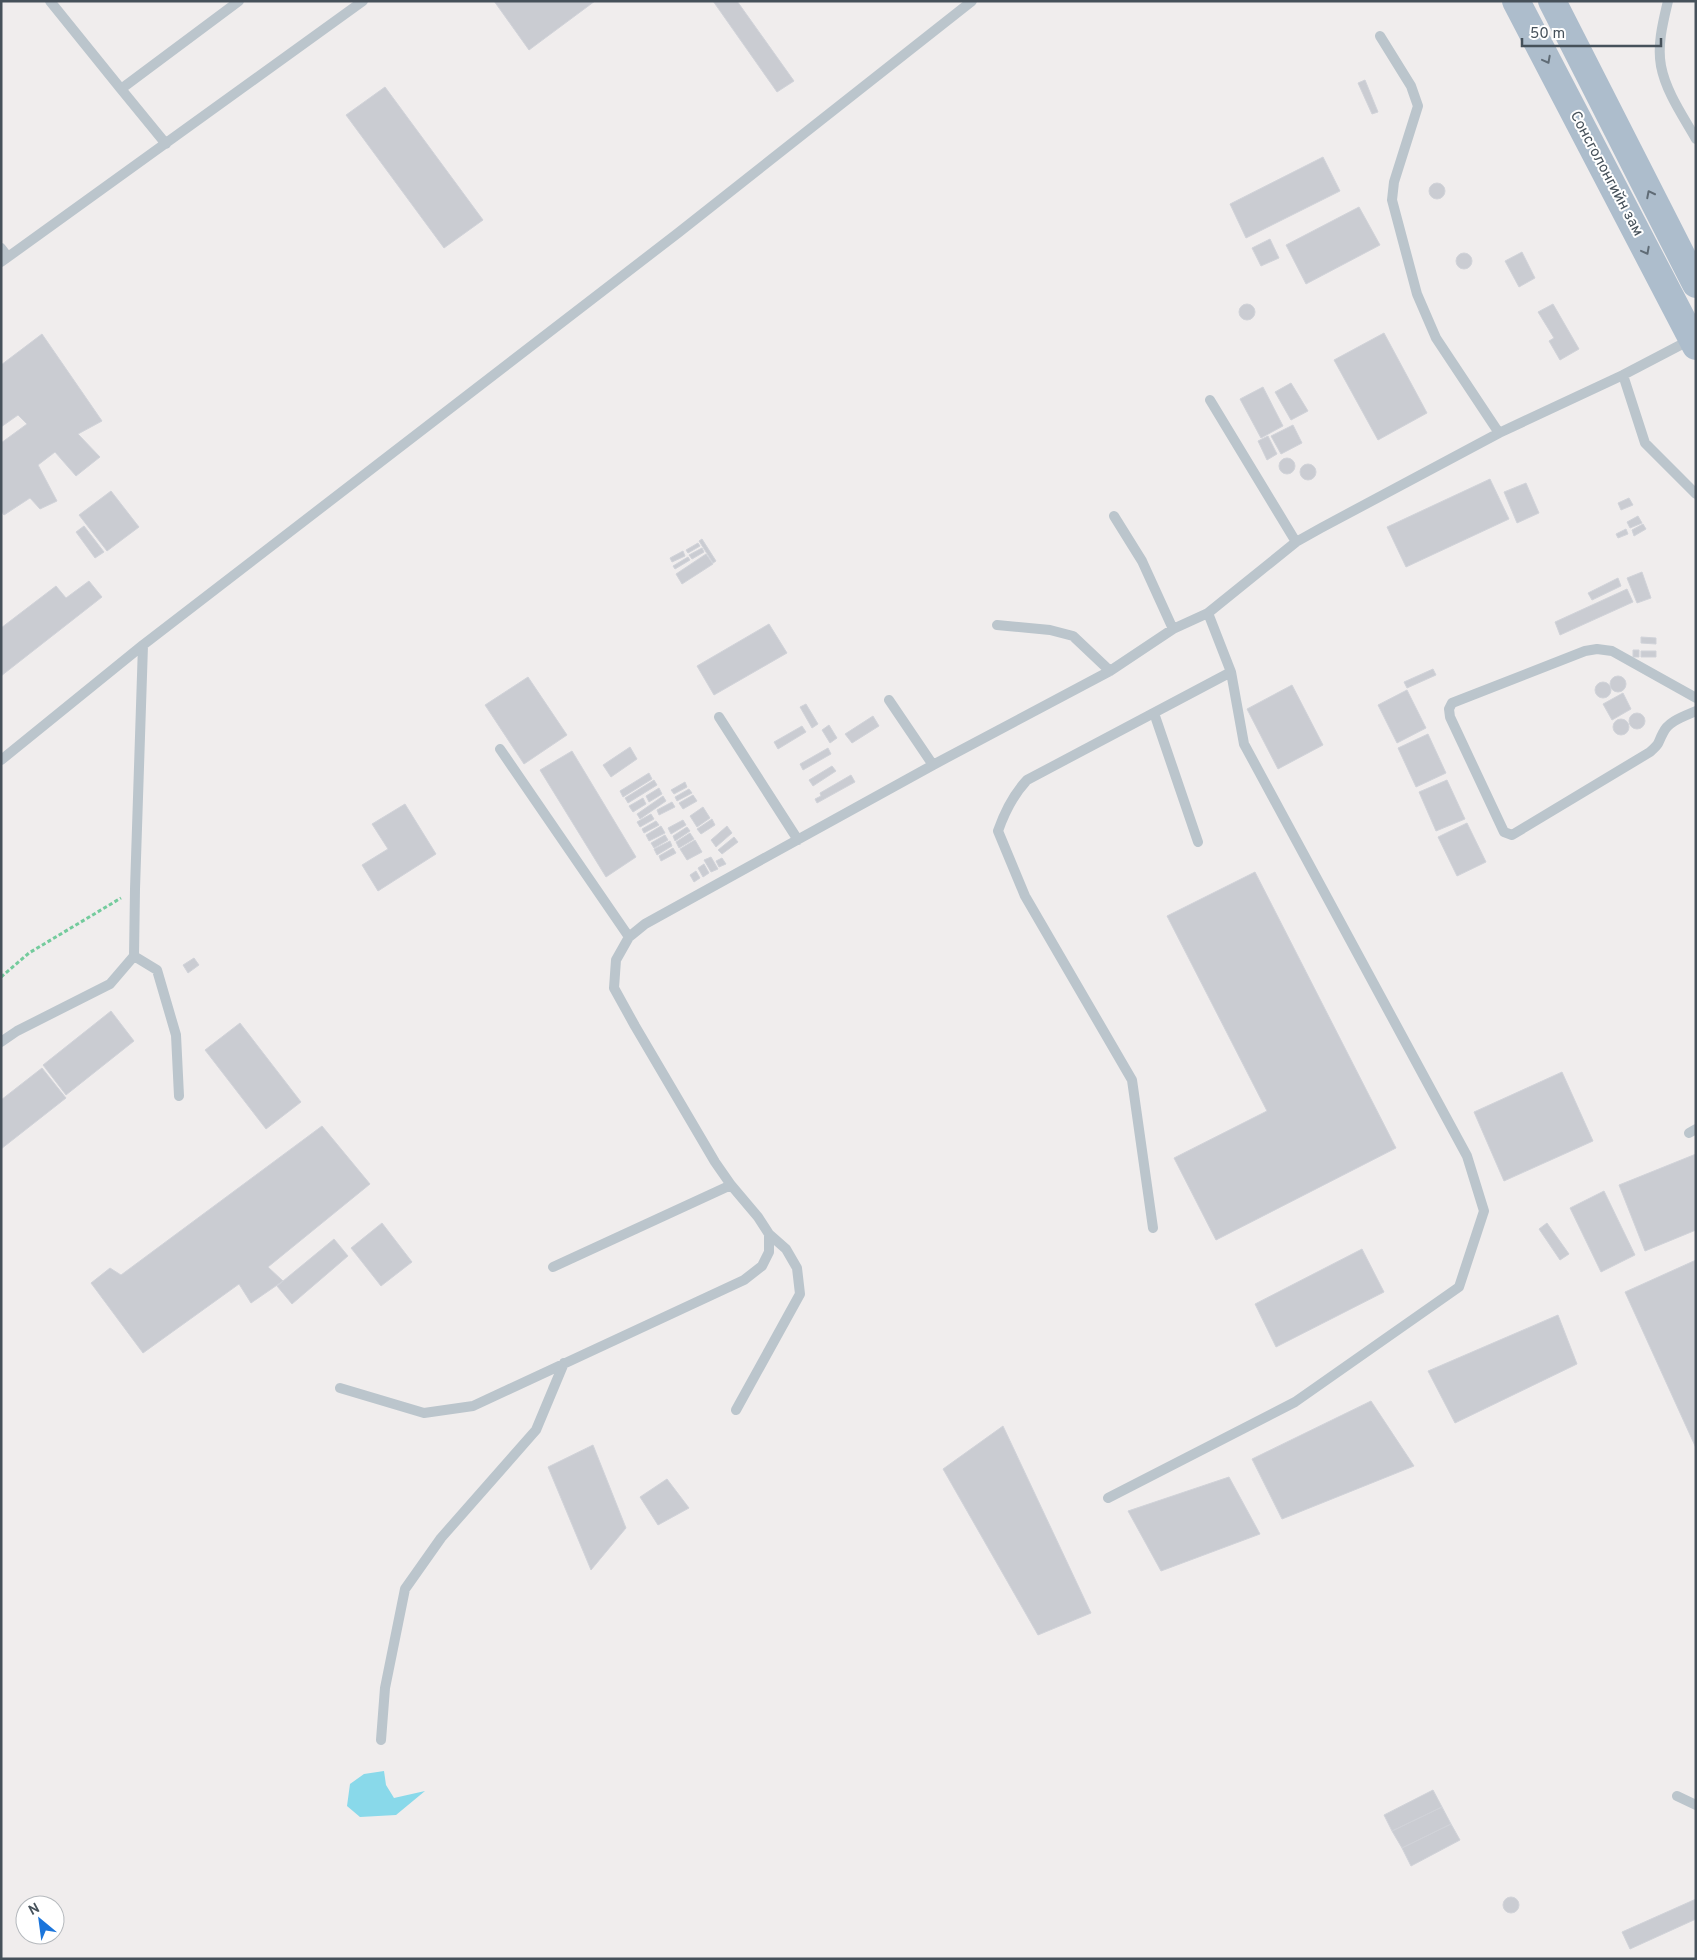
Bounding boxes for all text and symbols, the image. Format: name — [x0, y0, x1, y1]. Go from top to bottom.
scale bar — [1522, 15, 1661, 47]
text: 50 m — [1530, 25, 1565, 44]
one-way arrow — [1541, 55, 1551, 64]
street label: Сонсголонгийн зам — [1565, 108, 1647, 240]
one-way arrow — [1646, 190, 1656, 199]
one-way arrow — [1640, 245, 1650, 254]
north arrow — [15, 1895, 65, 1945]
text: N — [26, 1900, 43, 1920]

